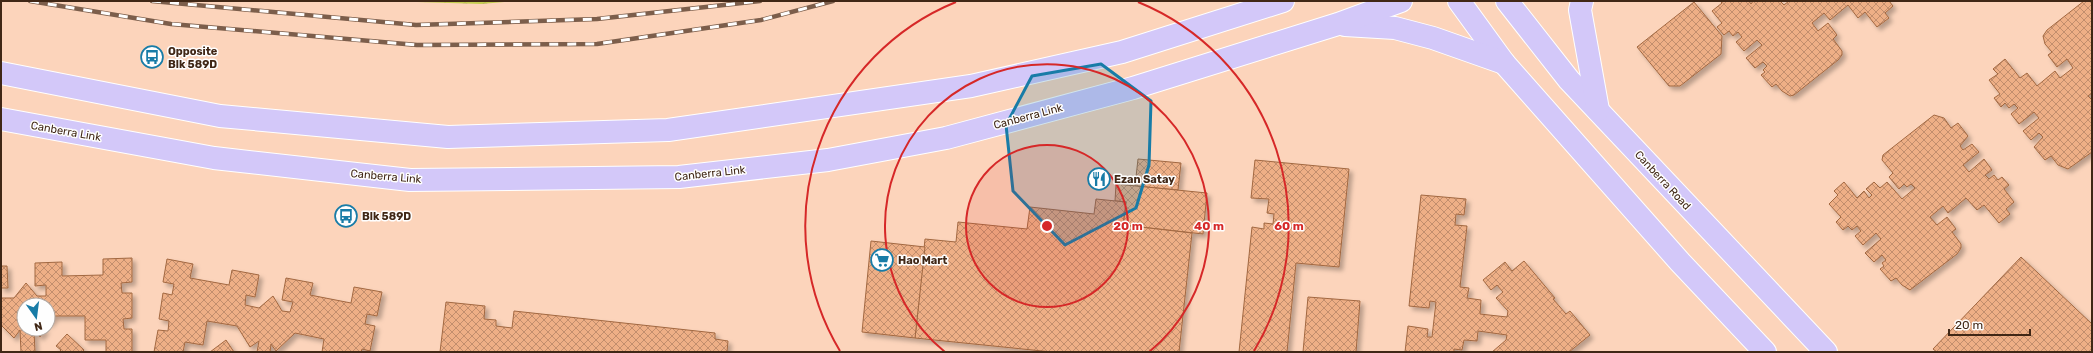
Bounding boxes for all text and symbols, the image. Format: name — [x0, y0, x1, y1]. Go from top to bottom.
bus stop icon: Opposite Blk 589D — [139, 44, 165, 70]
place label: Opposite Blk 589D — [168, 45, 218, 71]
street label: Canberra Link — [992, 101, 1064, 132]
street label: Canberra Link — [30, 119, 102, 144]
street label: Canberra Road — [1632, 148, 1693, 213]
street label: Canberra Link — [674, 163, 746, 184]
restaurant icon: Ezan Satay — [1086, 166, 1112, 192]
street label: Canberra Link — [350, 167, 422, 186]
place label: Ezan Satay — [1114, 173, 1175, 186]
bus stop icon: Blk 589D — [333, 203, 359, 229]
place label: Blk 589D — [362, 210, 411, 223]
centre of rings — [1040, 219, 1054, 233]
text: 20 m — [1113, 219, 1143, 233]
text: 40 m — [1194, 219, 1224, 233]
text: 60 m — [1274, 219, 1304, 233]
supermarket icon: Hao Mart — [869, 247, 895, 273]
place label: Hao Mart — [898, 254, 947, 267]
north arrow — [16, 297, 56, 337]
scale bar — [1949, 311, 2030, 337]
text: 20 m — [1955, 318, 1983, 332]
text: N — [33, 319, 44, 334]

